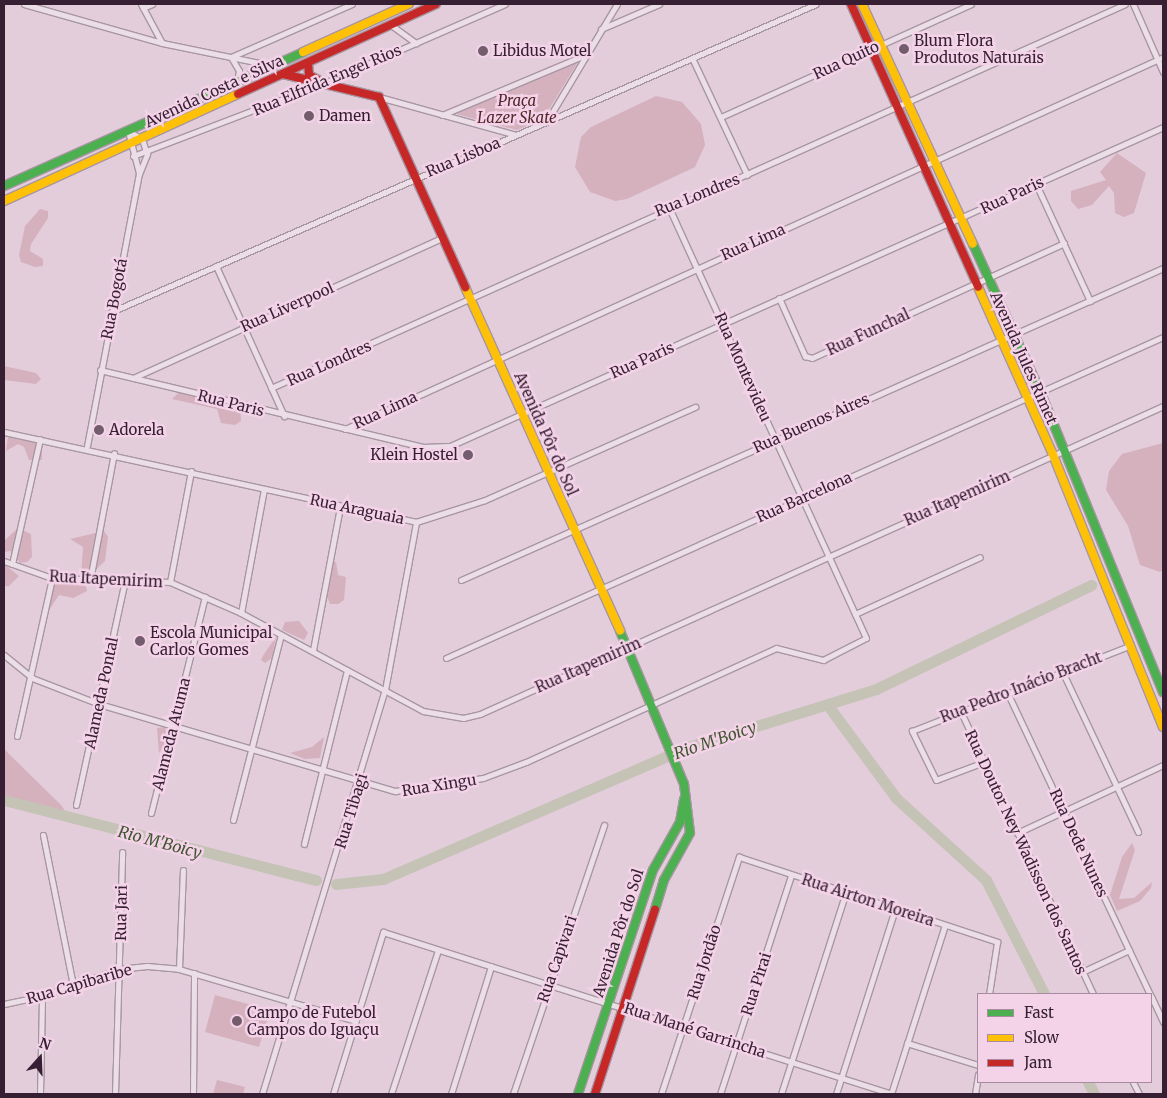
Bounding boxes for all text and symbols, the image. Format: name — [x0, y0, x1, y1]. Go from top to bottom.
place label: Blum Flora Produtos Naturais — [914, 31, 1044, 66]
street label: Rua Quito — [810, 37, 882, 83]
street label: Rua Elfrida Engel Rios — [250, 41, 404, 119]
place label: Libidus Motel — [493, 42, 591, 60]
marker: Blum Flora Produtos Naturais — [898, 43, 910, 55]
marker: Libidus Motel — [477, 45, 489, 57]
street label: Avenida Costa e Silva — [142, 51, 286, 131]
park label: Praça Lazer Skate — [477, 91, 557, 126]
place label: Damen — [319, 107, 371, 125]
marker: Damen — [303, 110, 315, 122]
street label: Rua Lisboa — [423, 133, 503, 181]
street label: Rua Londres — [652, 170, 742, 220]
street label: Rua Paris — [978, 173, 1046, 217]
street label: Rua Lima — [718, 220, 788, 264]
street label: Rua Bogotá — [97, 257, 131, 341]
street label: Rua Liverpool — [238, 278, 336, 336]
street label: Avenida Jules Rimet — [987, 289, 1061, 427]
street label: Rua Funchal — [824, 305, 912, 359]
street label: Rua Montevideu — [711, 310, 775, 424]
street label: Rua Londres — [284, 336, 374, 390]
street label: Rua Paris — [607, 338, 677, 382]
street label: Avenida Pôr do Sol — [511, 369, 581, 499]
street label: Rua Paris — [196, 386, 266, 420]
street label: Rua Lima — [350, 387, 420, 433]
street label: Rua Buenos Aires — [750, 389, 872, 457]
place label: Adorela — [109, 421, 164, 439]
marker: Adorela — [93, 424, 105, 436]
place label: Klein Hostel — [370, 446, 458, 464]
marker: Klein Hostel — [462, 449, 474, 461]
street label: Rua Itapemirim — [901, 467, 1013, 529]
street label: Rua Barcelona — [753, 468, 855, 526]
street label: Rua Araguaia — [308, 490, 406, 528]
street label: Rua Itapemirim — [49, 567, 163, 591]
place label: Escola Municipal Carlos Gomes — [150, 623, 272, 658]
street label: Rua Itapemirim — [532, 634, 644, 696]
street label: Alameda Pontal — [80, 635, 122, 751]
marker: Escola Municipal Carlos Gomes — [134, 635, 146, 647]
street label: Rua Pedro Inácio Bracht — [938, 648, 1104, 726]
street label: Alameda Atuma — [148, 676, 194, 792]
water label: Rio M'Boicy — [671, 717, 759, 763]
street label: Rua Doutor Ney Wadisson dos Santos — [961, 727, 1091, 977]
street label: Rua Xingu — [400, 770, 478, 800]
street label: Rua Tibagi — [331, 771, 371, 851]
street label: Rua Dede Nunes — [1046, 786, 1112, 900]
water label: Rio M'Boicy — [116, 822, 204, 862]
street label: Avenida Pôr do Sol — [589, 867, 647, 999]
street label: Rua Airton Moreira — [799, 870, 937, 930]
street label: Rua Jari — [112, 885, 130, 941]
street label: Rua Capivari — [534, 913, 580, 1005]
street label: Rua Jordão — [683, 922, 725, 1002]
street label: Rua Pirai — [737, 950, 775, 1018]
street label: Rua Capibaribe — [24, 960, 134, 1008]
legend — [977, 993, 1152, 1083]
street label: Rua Mané Garrincha — [622, 999, 768, 1061]
place label: Campo de Futebol Campos do Iguaçu — [247, 1003, 379, 1038]
text: Fast — [1024, 1003, 1054, 1022]
marker: Campo de Futebol Campos do Iguaçu — [231, 1015, 243, 1027]
text: Slow — [1024, 1028, 1059, 1047]
north arrow — [15, 1033, 65, 1083]
text: N — [37, 1034, 53, 1054]
text: Jam — [1024, 1053, 1052, 1072]

